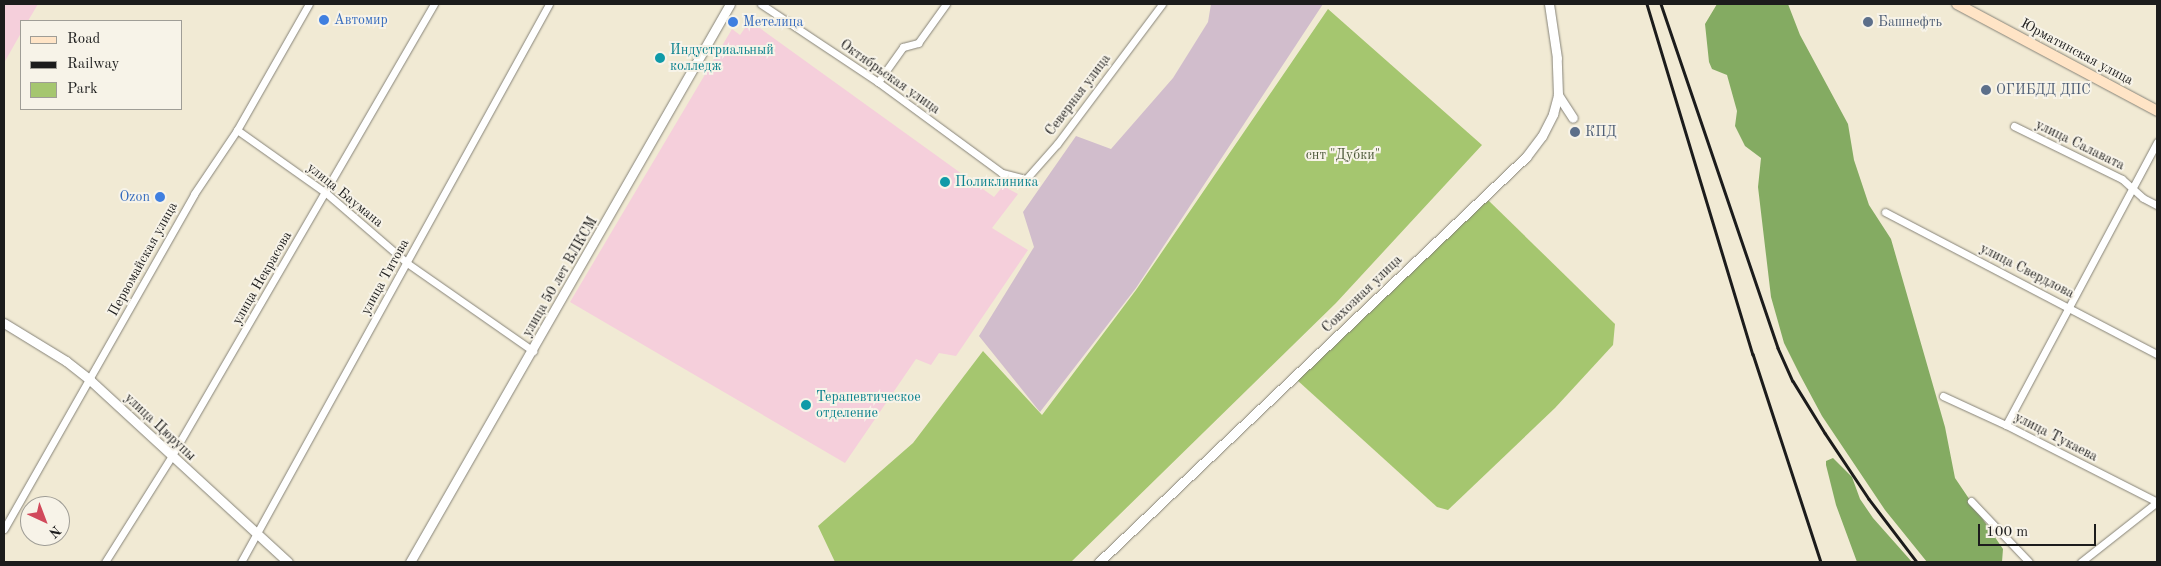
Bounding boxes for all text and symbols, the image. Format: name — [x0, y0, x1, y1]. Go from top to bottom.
place label: Автомир — [334, 12, 388, 28]
marker: Автомир — [318, 14, 330, 26]
place label: Метелица — [743, 14, 803, 30]
place label: Башнефть — [1878, 14, 1942, 30]
street label: Юрматинская улица — [2018, 15, 2136, 89]
marker: Метелица — [727, 16, 739, 28]
marker: Башнефть — [1862, 16, 1874, 28]
legend — [20, 20, 182, 110]
text: Road — [67, 32, 100, 47]
street label: Октябрьская улица — [837, 36, 943, 118]
place label: Индустриальный колледж — [670, 42, 774, 74]
street label: Северная улица — [1042, 51, 1114, 139]
marker: Индустриальный колледж — [654, 52, 666, 64]
text: Railway — [67, 57, 120, 72]
text: Park — [67, 82, 98, 97]
place label: ОГИБДД ДПС — [1996, 82, 2091, 98]
marker: ОГИБДД ДПС — [1980, 84, 1992, 96]
street label: улица Салавата — [2033, 116, 2127, 174]
place label: КПД — [1585, 124, 1617, 140]
marker: КПД — [1569, 126, 1581, 138]
park label: снт "Дубки" — [1306, 147, 1380, 163]
street label: улица Баумана — [303, 159, 387, 231]
place label: Поликлиника — [955, 174, 1038, 190]
marker: Поликлиника — [939, 176, 951, 188]
place label: Ozon — [120, 189, 150, 205]
marker: Ozon — [154, 191, 166, 203]
street label: Первомайская улица — [105, 199, 181, 319]
street label: улица 50 лет ВЛКСМ — [519, 214, 601, 340]
street label: улица Некрасова — [228, 228, 296, 328]
street label: улица Титова — [357, 236, 413, 318]
street label: улица Свердлова — [1977, 240, 2077, 302]
street label: Совхозная улица — [1319, 252, 1405, 336]
place label: Терапевтическое отделение — [816, 389, 921, 422]
street label: улица Цюрупы — [121, 390, 199, 464]
marker: Терапевтическое отделение — [800, 399, 812, 411]
street label: улица Тукаева — [2012, 409, 2100, 465]
north arrow — [20, 496, 70, 546]
scale bar — [1981, 514, 2098, 546]
text: N — [46, 522, 63, 540]
text: 100 m — [1986, 525, 2028, 540]

